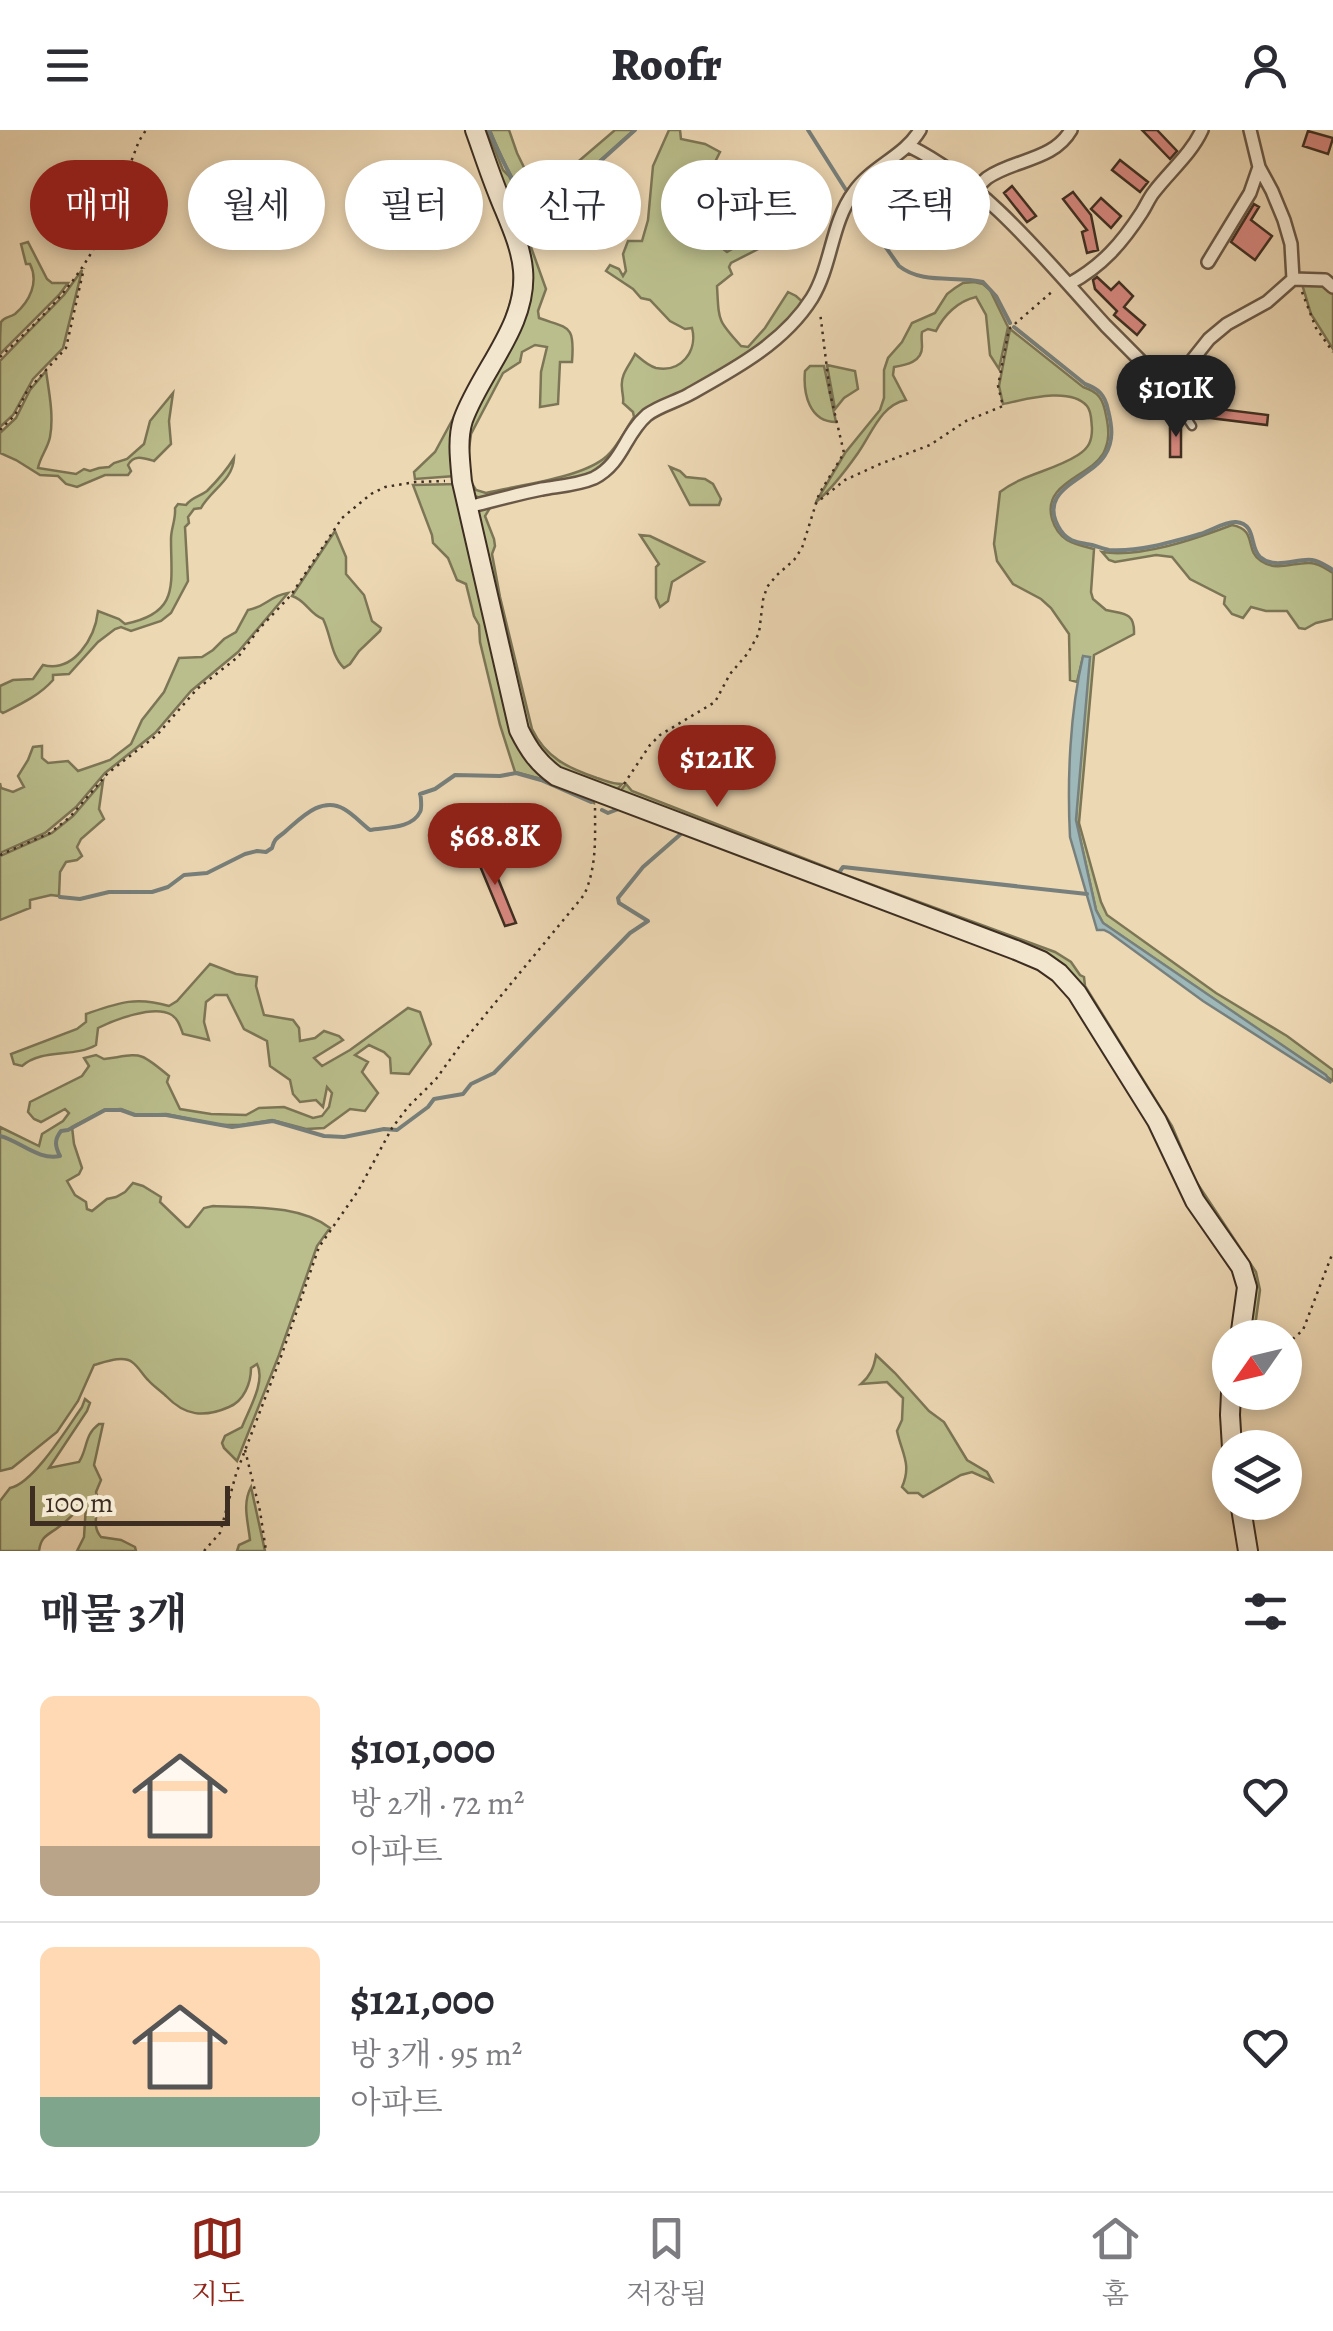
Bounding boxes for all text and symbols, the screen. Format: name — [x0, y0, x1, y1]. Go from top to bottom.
text: Roofr — [611, 34, 722, 96]
icon: menu — [40, 38, 95, 93]
icon: person — [1238, 38, 1293, 93]
chip: 매매 — [30, 160, 168, 250]
chip: 월세 — [188, 160, 325, 250]
chip: 필터 — [345, 160, 483, 250]
chip: 신규 — [503, 160, 641, 250]
chip: 아파트 — [661, 160, 832, 250]
chip: 주택 — [852, 160, 990, 250]
pin: $101K — [1106, 355, 1246, 440]
text: $101K — [1139, 365, 1213, 409]
pin: $121K — [647, 725, 787, 810]
text: $121K — [680, 735, 754, 779]
pin: $68.8K — [414, 803, 576, 888]
text: $68.8K — [450, 813, 540, 857]
north arrow — [1212, 1320, 1302, 1410]
map controls — [1212, 1320, 1302, 1520]
button: layers — [1212, 1430, 1302, 1520]
scale bar — [30, 1481, 230, 1526]
text: 100 m — [45, 1484, 113, 1522]
icon: filters — [1238, 1584, 1293, 1639]
text: 매물 3개 — [40, 1585, 187, 1642]
text: $101,000 — [350, 1720, 495, 1777]
icon: home — [120, 1736, 240, 1856]
icon: heart — [1238, 1769, 1293, 1824]
text: 방 2개 · 72 m² — [350, 1781, 525, 1825]
text: 아파트 — [350, 1829, 443, 1873]
text: $121,000 — [350, 1971, 495, 2028]
icon: home — [120, 1987, 240, 2107]
icon: heart — [1238, 2020, 1293, 2075]
text: 방 3개 · 95 m² — [350, 2032, 522, 2076]
text: 아파트 — [350, 2080, 443, 2124]
tab: 지도 — [190, 2211, 245, 2313]
tab: 저장됨 — [626, 2211, 707, 2313]
tab: 홈 — [1088, 2211, 1143, 2313]

